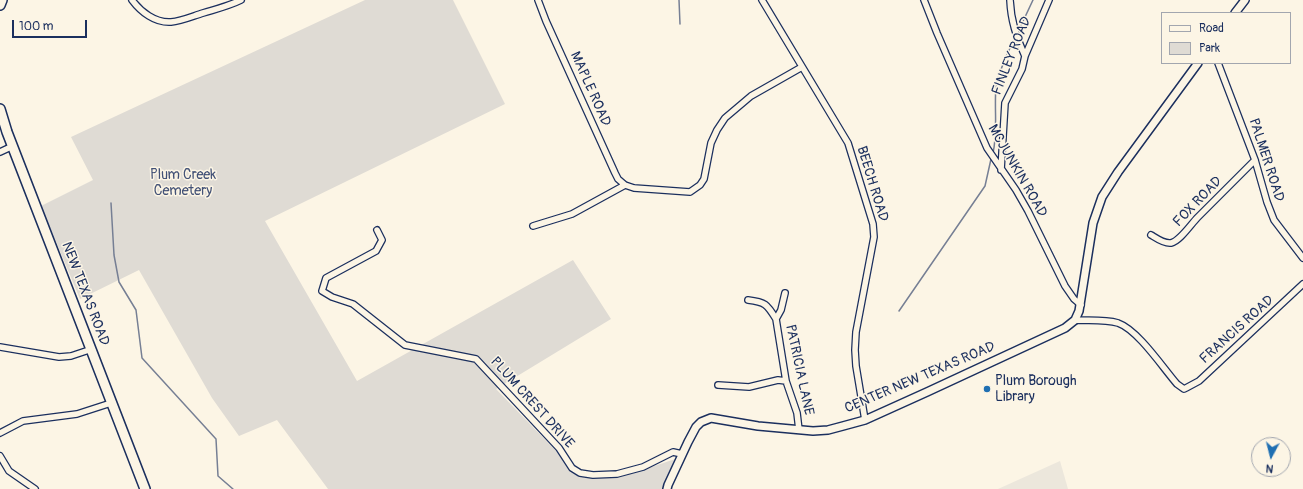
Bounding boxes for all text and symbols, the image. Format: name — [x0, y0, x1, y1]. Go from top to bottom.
scale bar — [14, 12, 89, 38]
legend — [1161, 12, 1291, 64]
street label: FINLEY ROAD — [989, 14, 1035, 98]
text: 100 m — [19, 19, 53, 34]
text: Road — [1199, 21, 1224, 36]
text: Park — [1199, 41, 1220, 56]
street label: MAPLE ROAD — [566, 49, 614, 129]
street label: PALMER ROAD — [1245, 116, 1287, 204]
street label: MCJUNKIN ROAD — [984, 122, 1050, 220]
street label: BEECH ROAD — [853, 144, 891, 224]
park label: Plum Creek Cemetery — [150, 167, 216, 200]
street label: FOX ROAD — [1170, 173, 1226, 231]
street label: NEW TEXAS ROAD — [57, 240, 113, 348]
street label: FRANCIS ROAD — [1197, 292, 1277, 368]
street label: PATRICIA LANE — [781, 323, 817, 417]
street label: CENTER NEW TEXAS ROAD — [842, 339, 998, 417]
street label: PLUM CREST DRIVE — [486, 354, 578, 452]
place label: Plum Borough Library — [995, 373, 1077, 406]
marker: Plum Borough Library — [982, 384, 992, 394]
north arrow — [1251, 437, 1291, 477]
text: N — [1265, 462, 1274, 475]

